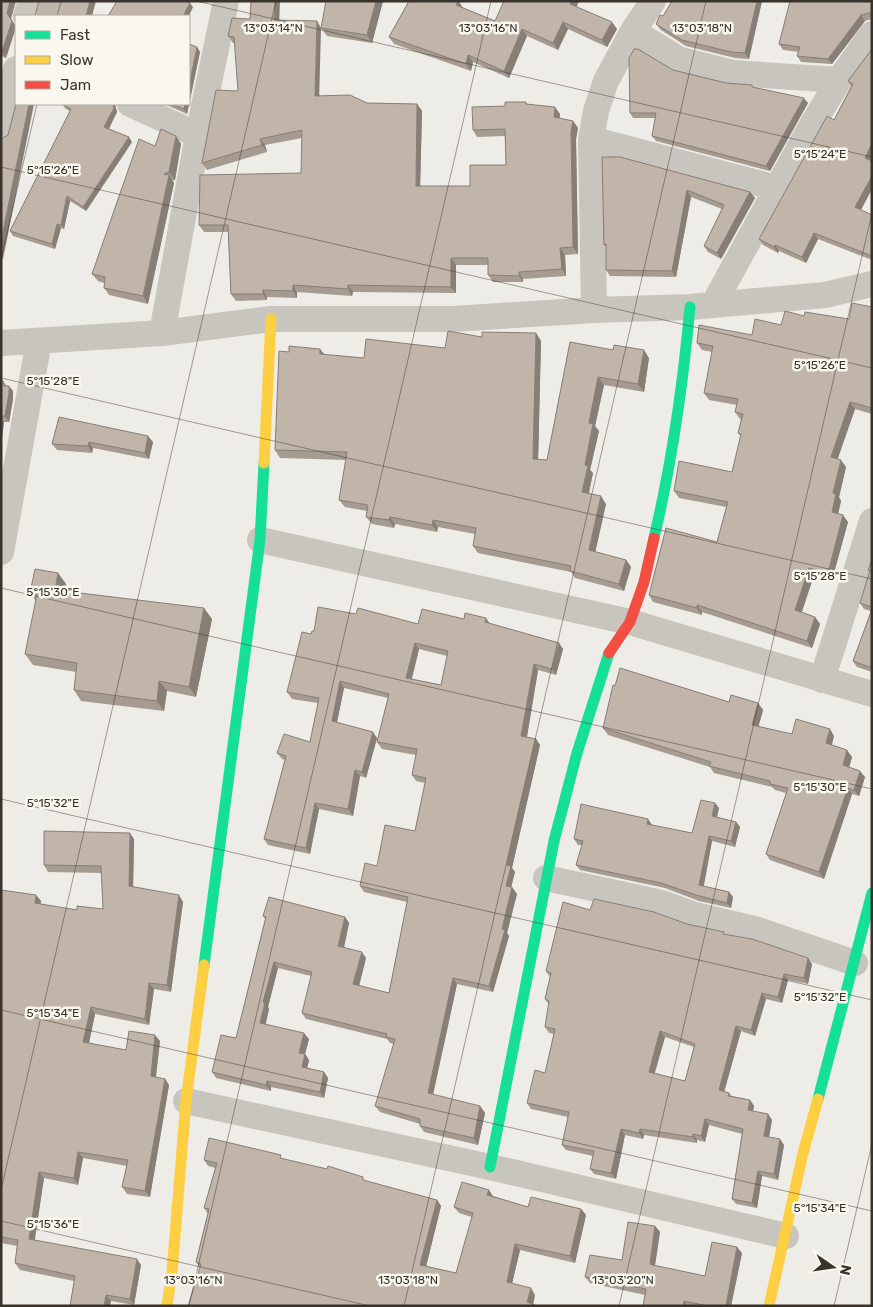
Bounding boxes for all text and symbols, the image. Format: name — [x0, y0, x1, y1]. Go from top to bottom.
legend — [15, 15, 190, 105]
text: 13°03'14"N — [243, 21, 303, 35]
text: 13°03'16"N — [458, 21, 518, 35]
text: 13°03'18"N — [672, 21, 732, 35]
text: Fast — [60, 26, 90, 44]
text: Slow — [60, 51, 93, 69]
text: Jam — [60, 76, 91, 94]
text: 5°15'24"E — [794, 147, 846, 161]
text: 5°15'26"E — [27, 163, 79, 177]
text: 5°15'26"E — [794, 358, 846, 372]
text: 5°15'28"E — [26, 374, 80, 388]
text: 5°15'28"E — [793, 569, 847, 583]
text: 5°15'30"E — [26, 585, 80, 599]
text: 5°15'30"E — [793, 780, 847, 794]
text: 5°15'32"E — [27, 796, 79, 810]
text: 5°15'32"E — [794, 990, 846, 1004]
text: 5°15'34"E — [27, 1006, 79, 1020]
text: 5°15'34"E — [794, 1201, 846, 1215]
text: 5°15'36"E — [27, 1217, 79, 1231]
north arrow — [808, 1242, 858, 1292]
text: N — [836, 1263, 855, 1277]
text: 13°03'16"N — [163, 1273, 223, 1287]
text: 13°03'18"N — [378, 1273, 438, 1287]
text: 13°03'20"N — [592, 1273, 654, 1287]

